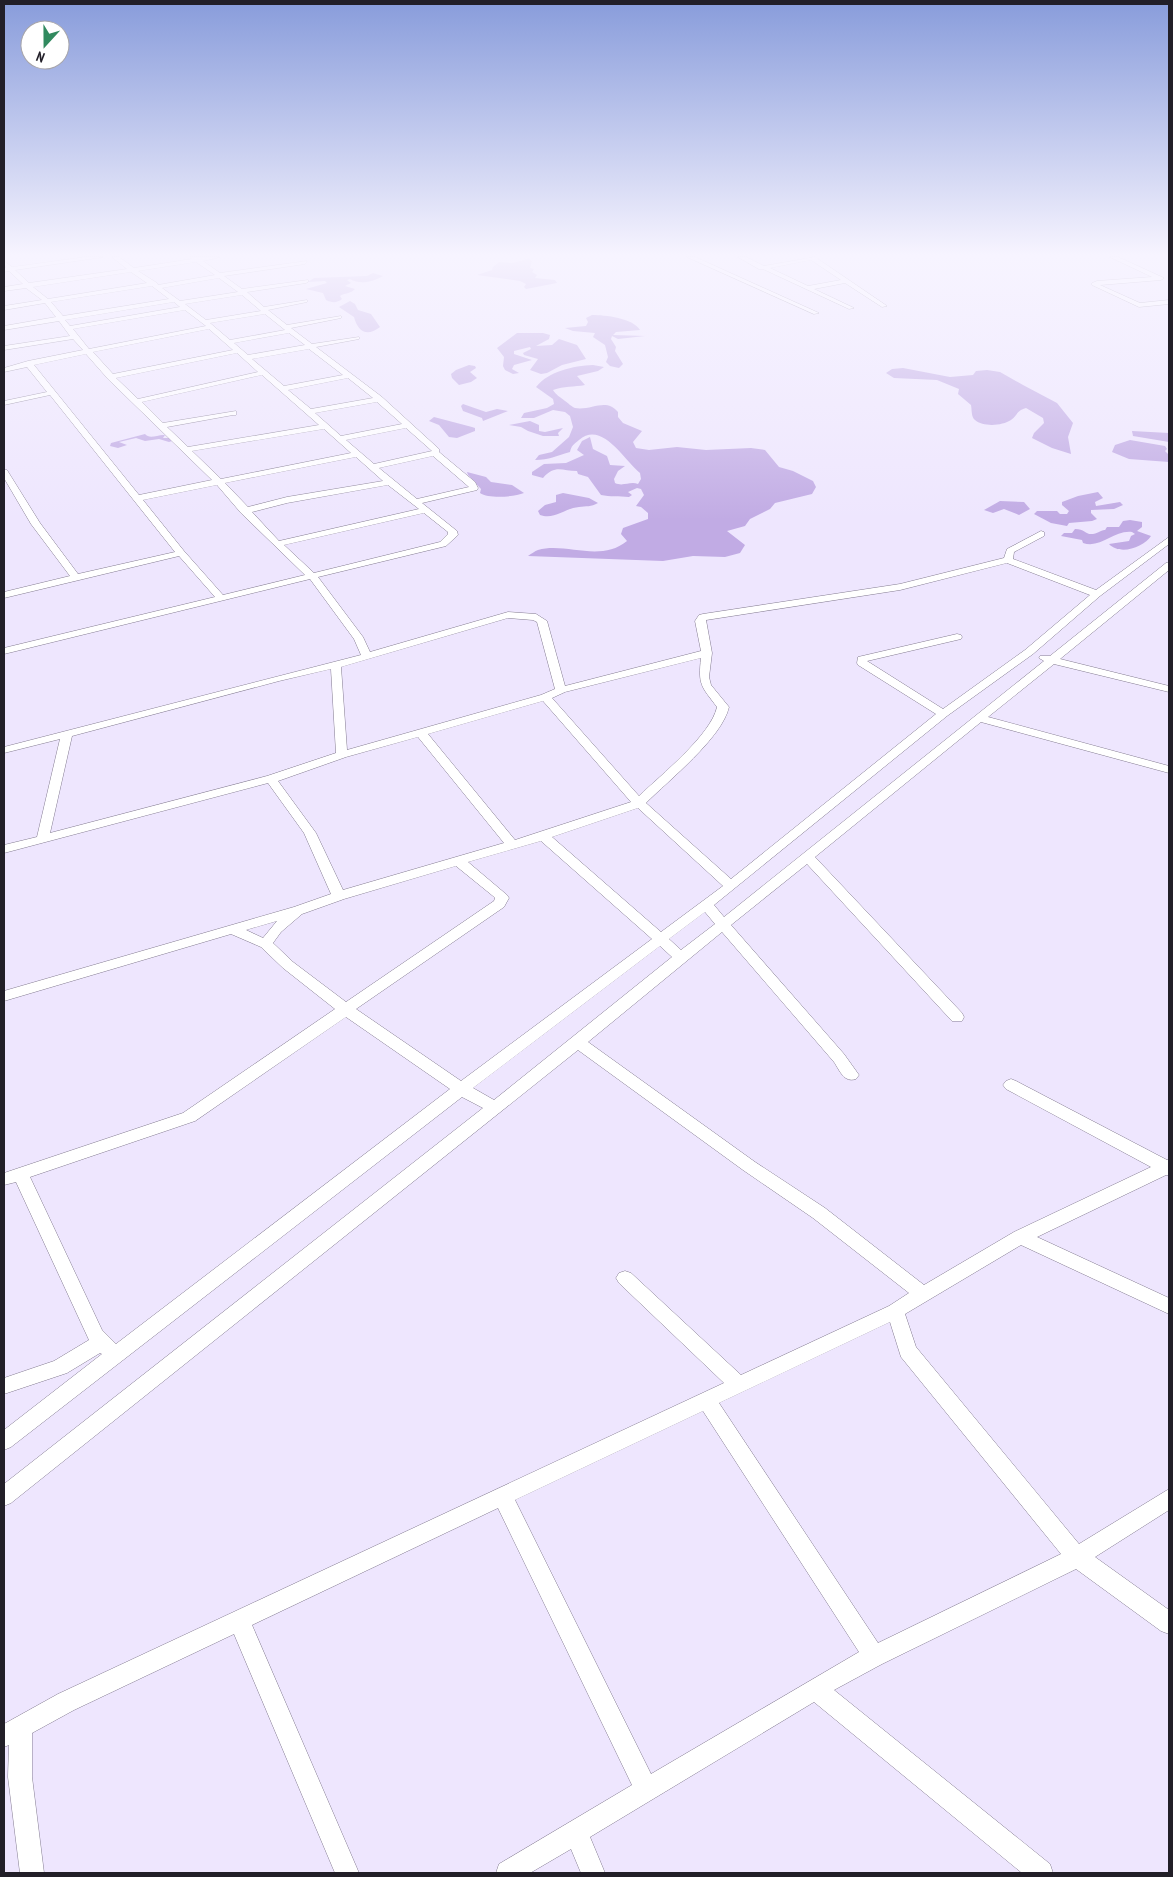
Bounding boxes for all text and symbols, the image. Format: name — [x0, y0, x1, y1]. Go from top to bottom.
north arrow — [20, 20, 70, 70]
text: N — [34, 47, 47, 67]

